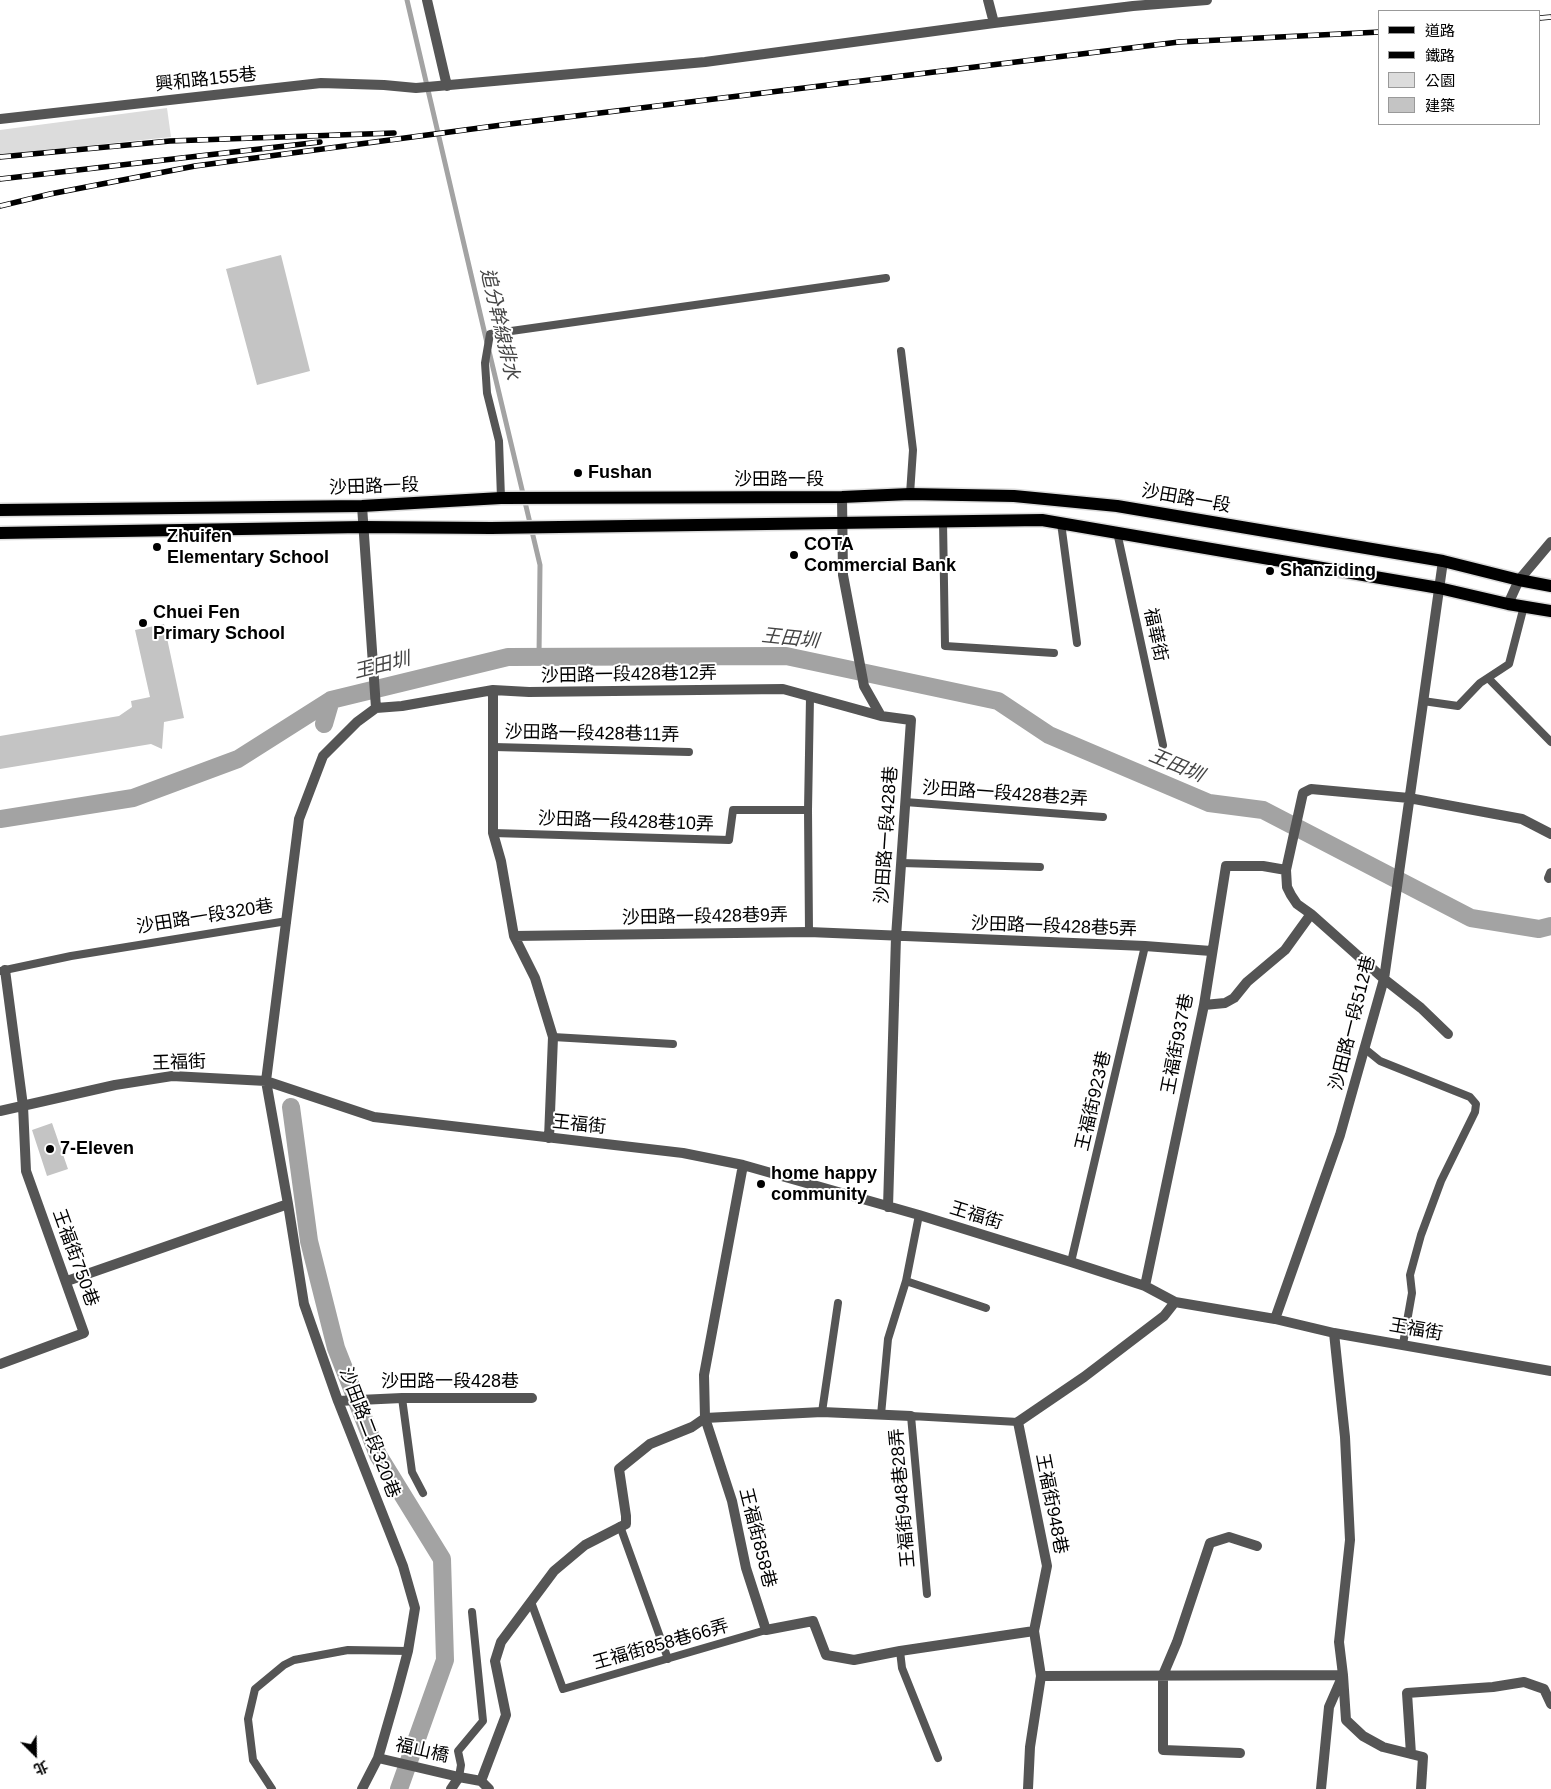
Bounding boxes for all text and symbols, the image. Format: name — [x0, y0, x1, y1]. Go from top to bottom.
legend — [1378, 10, 1541, 125]
text: 道路 — [1425, 22, 1455, 39]
text: 鐵路 — [1425, 47, 1455, 64]
street label: 興和路155巷 — [154, 64, 258, 96]
text: 公園 — [1425, 72, 1455, 89]
text: 建築 — [1425, 97, 1455, 114]
water label: 追分幹線排水 — [475, 266, 523, 382]
place label: Fushan — [588, 462, 652, 484]
marker: Fushan — [572, 467, 584, 479]
street label: 沙田路一段 — [734, 469, 824, 491]
street label: 沙田路一段 — [329, 475, 419, 499]
street label: 沙田路一段 — [1140, 481, 1232, 517]
place label: Zhuifen Elementary School — [167, 526, 329, 568]
place label: COTA Commercial Bank — [804, 534, 956, 576]
marker: Zhuifen Elementary School — [151, 541, 163, 553]
marker: COTA Commercial Bank — [788, 549, 800, 561]
place label: Shanziding — [1280, 560, 1376, 582]
marker: Shanziding — [1264, 565, 1276, 577]
place label: Chuei Fen Primary School — [153, 602, 285, 644]
street label: 福華街 — [1139, 606, 1171, 664]
marker: Chuei Fen Primary School — [137, 617, 149, 629]
water label: 王田圳 — [760, 625, 820, 653]
water label: 王田圳 — [352, 648, 412, 684]
street label: 沙田路一段428巷12弄 — [541, 663, 717, 687]
street label: 沙田路一段428巷11弄 — [504, 722, 680, 746]
water label: 王田圳 — [1145, 744, 1207, 788]
street label: 沙田路一段428巷 — [871, 765, 903, 905]
street label: 沙田路一段428巷2弄 — [921, 777, 1089, 811]
street label: 沙田路一段428巷10弄 — [538, 808, 714, 836]
street label: 沙田路一段320巷 — [135, 896, 275, 938]
street label: 沙田路一段428巷9弄 — [622, 905, 788, 929]
street label: 沙田路一段428巷5弄 — [971, 913, 1137, 941]
street label: 沙田路一段512巷 — [1326, 953, 1380, 1093]
street label: 王福街937巷 — [1158, 992, 1198, 1096]
street label: 王福街923巷 — [1072, 1049, 1116, 1153]
street label: 王福街 — [152, 1051, 206, 1075]
street label: 王福街 — [551, 1111, 607, 1139]
place label: 7-Eleven — [60, 1138, 134, 1160]
marker: 7-Eleven — [44, 1143, 56, 1155]
place label: home happy community — [771, 1163, 877, 1206]
marker: home happy community — [755, 1178, 767, 1190]
street label: 王福街 — [947, 1198, 1005, 1234]
street label: 王福街750巷 — [47, 1206, 103, 1310]
street label: 王福街 — [1388, 1315, 1444, 1345]
street label: 沙田路二段320巷 — [334, 1365, 404, 1501]
street label: 沙田路一段428巷 — [381, 1371, 519, 1393]
street label: 王福街948巷28弄 — [886, 1427, 920, 1569]
street label: 王福街948巷 — [1031, 1452, 1071, 1556]
street label: 王福街858巷 — [734, 1486, 780, 1590]
street label: 王福街858巷66弄 — [591, 1615, 731, 1675]
north arrow — [10, 1729, 60, 1779]
street label: 福山橋 — [393, 1734, 451, 1768]
text: 北 — [31, 1758, 50, 1778]

